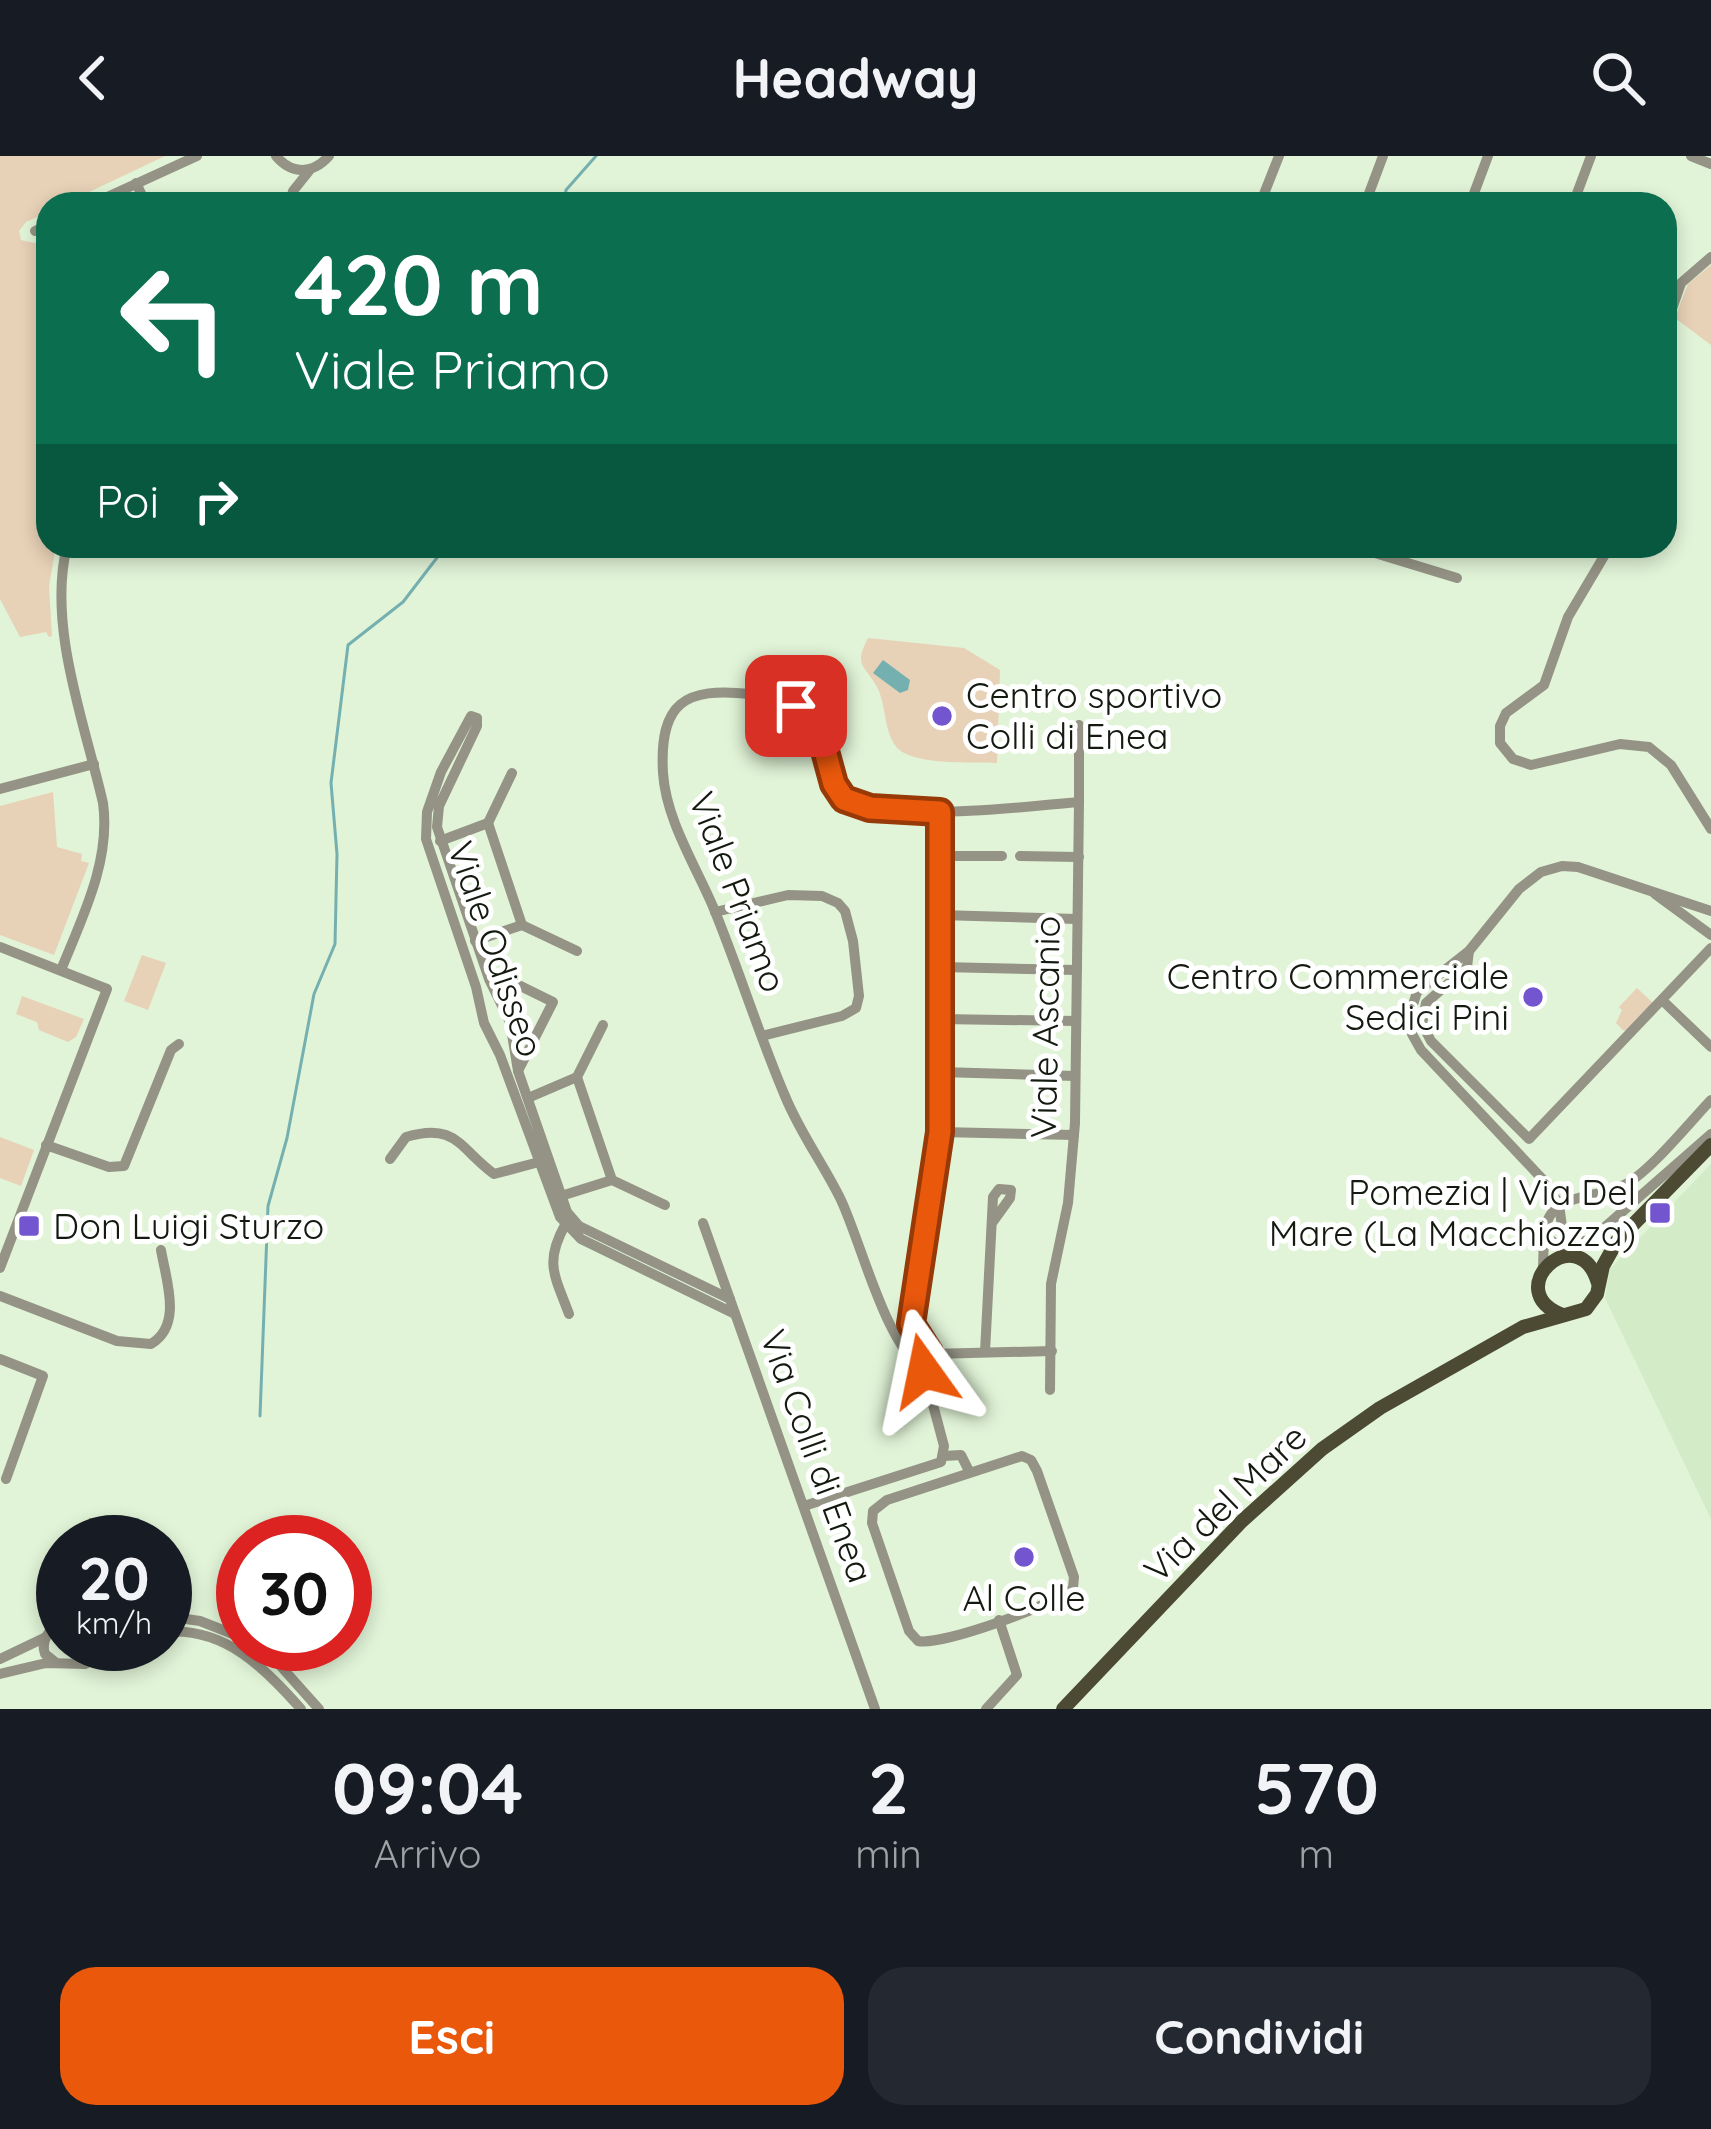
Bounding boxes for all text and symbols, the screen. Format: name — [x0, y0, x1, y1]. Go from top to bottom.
text: Headway — [732, 44, 979, 112]
icon: back — [60, 45, 126, 111]
icon: search — [1585, 45, 1651, 111]
text: 420 m — [294, 231, 544, 336]
icon: left — [96, 240, 252, 396]
text: Viale Priamo — [294, 335, 610, 403]
icon: right — [183, 468, 249, 534]
text: Poi — [96, 473, 159, 529]
pin — [745, 655, 847, 757]
place label: Centro sportivo Colli di Enea — [966, 672, 1222, 758]
icon: arrive — [763, 673, 829, 739]
marker: Centro sportivo Colli di Enea — [929, 703, 955, 729]
street label: Viale Priamo — [680, 785, 797, 998]
street label: Viale Odisseo — [439, 835, 554, 1062]
street label: Viale Ascanio — [1020, 915, 1069, 1139]
place label: Centro Commerciale Sedici Pini — [1167, 953, 1509, 1039]
marker: Centro Commerciale Sedici Pini — [1520, 984, 1546, 1010]
place label: Pomezia | Via Del Mare (La Macchiozza) — [1269, 1169, 1636, 1255]
marker: Pomezia | Via Del Mare (La Macchiozza) — [1647, 1200, 1673, 1226]
place label: Don Luigi Sturzo — [53, 1203, 324, 1248]
marker: Don Luigi Sturzo — [16, 1213, 42, 1239]
position arrow — [861, 1308, 987, 1434]
street label: Via Colli di Enea — [751, 1323, 884, 1588]
street label: Via del Mare — [1134, 1414, 1315, 1591]
speed limit sign: 30 — [216, 1515, 372, 1671]
text: 20 — [79, 1540, 149, 1615]
marker: Al Colle — [1011, 1544, 1037, 1570]
place label: Al Colle — [962, 1575, 1086, 1620]
text: km/h — [76, 1604, 152, 1642]
text: 09:04 — [332, 1742, 523, 1832]
text: 2 — [868, 1742, 909, 1832]
text: 570 — [1254, 1742, 1379, 1832]
text: Arrivo — [374, 1829, 481, 1878]
text: min — [855, 1829, 922, 1878]
text: m — [1299, 1829, 1334, 1878]
button: Esci — [60, 1967, 844, 2105]
button: Condividi — [868, 1967, 1651, 2105]

